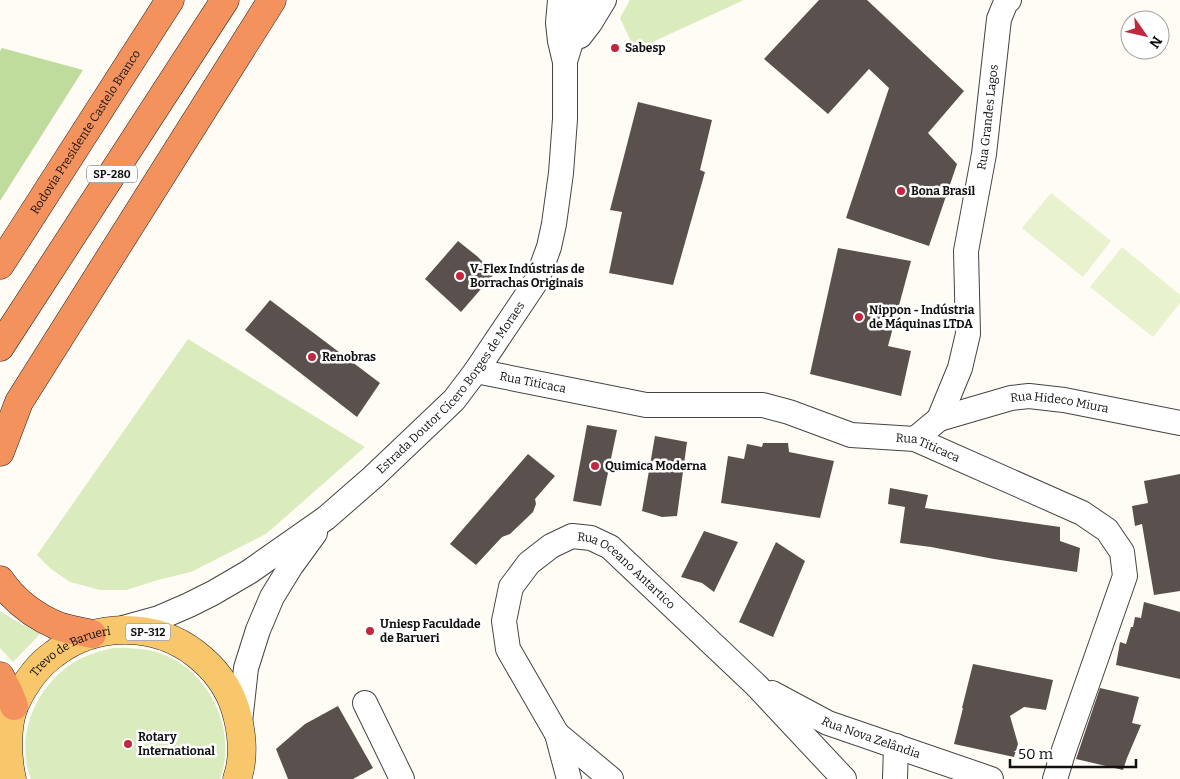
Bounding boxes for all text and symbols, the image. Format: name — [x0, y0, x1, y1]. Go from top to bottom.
north arrow — [1120, 10, 1170, 60]
text: N — [1145, 33, 1165, 51]
place label: Sabesp — [625, 41, 666, 55]
marker: Sabesp — [609, 42, 621, 54]
street label: Rodovia Presidente Castelo Branco — [27, 47, 143, 217]
street label: Rua Grandes Lagos — [974, 63, 1001, 171]
road number: SP-280 — [87, 165, 137, 182]
place label: Bona Brasil — [911, 184, 976, 198]
marker: Bona Brasil — [895, 185, 907, 197]
place label: V-Flex Indústrias de Borrachas Originais — [470, 262, 585, 290]
marker: V-Flex Indústrias de Borrachas Originais — [454, 270, 466, 282]
street label: Estrada Doutor Cícero Borges de Moraes — [374, 299, 528, 477]
place label: Nippon - Indústria de Máquinas LTDA — [869, 303, 975, 331]
marker: Nippon - Indústria de Máquinas LTDA — [853, 311, 865, 323]
place label: Renobras — [322, 350, 376, 364]
marker: Renobras — [306, 351, 318, 363]
street label: Rua Titicaca — [498, 369, 568, 396]
street label: Rua Hideco Miura — [1009, 389, 1110, 416]
street label: Rua Titicaca — [895, 431, 962, 465]
place label: Quimica Moderna — [605, 459, 707, 473]
marker: Quimica Moderna — [589, 460, 601, 472]
street label: Rua Oceano Antartico — [577, 530, 678, 612]
place label: Uniesp Faculdade de Barueri — [380, 617, 481, 645]
street label: Trevo de Barueri — [27, 624, 112, 679]
road number: SP-312 — [126, 624, 170, 640]
marker: Uniesp Faculdade de Barueri — [364, 625, 376, 637]
street label: Rua Nova Zelândia — [819, 714, 923, 761]
place label: Rotary International — [138, 730, 215, 758]
scale bar — [1010, 736, 1136, 768]
marker: Rotary International — [122, 738, 134, 750]
text: 50 m — [1018, 745, 1054, 763]

